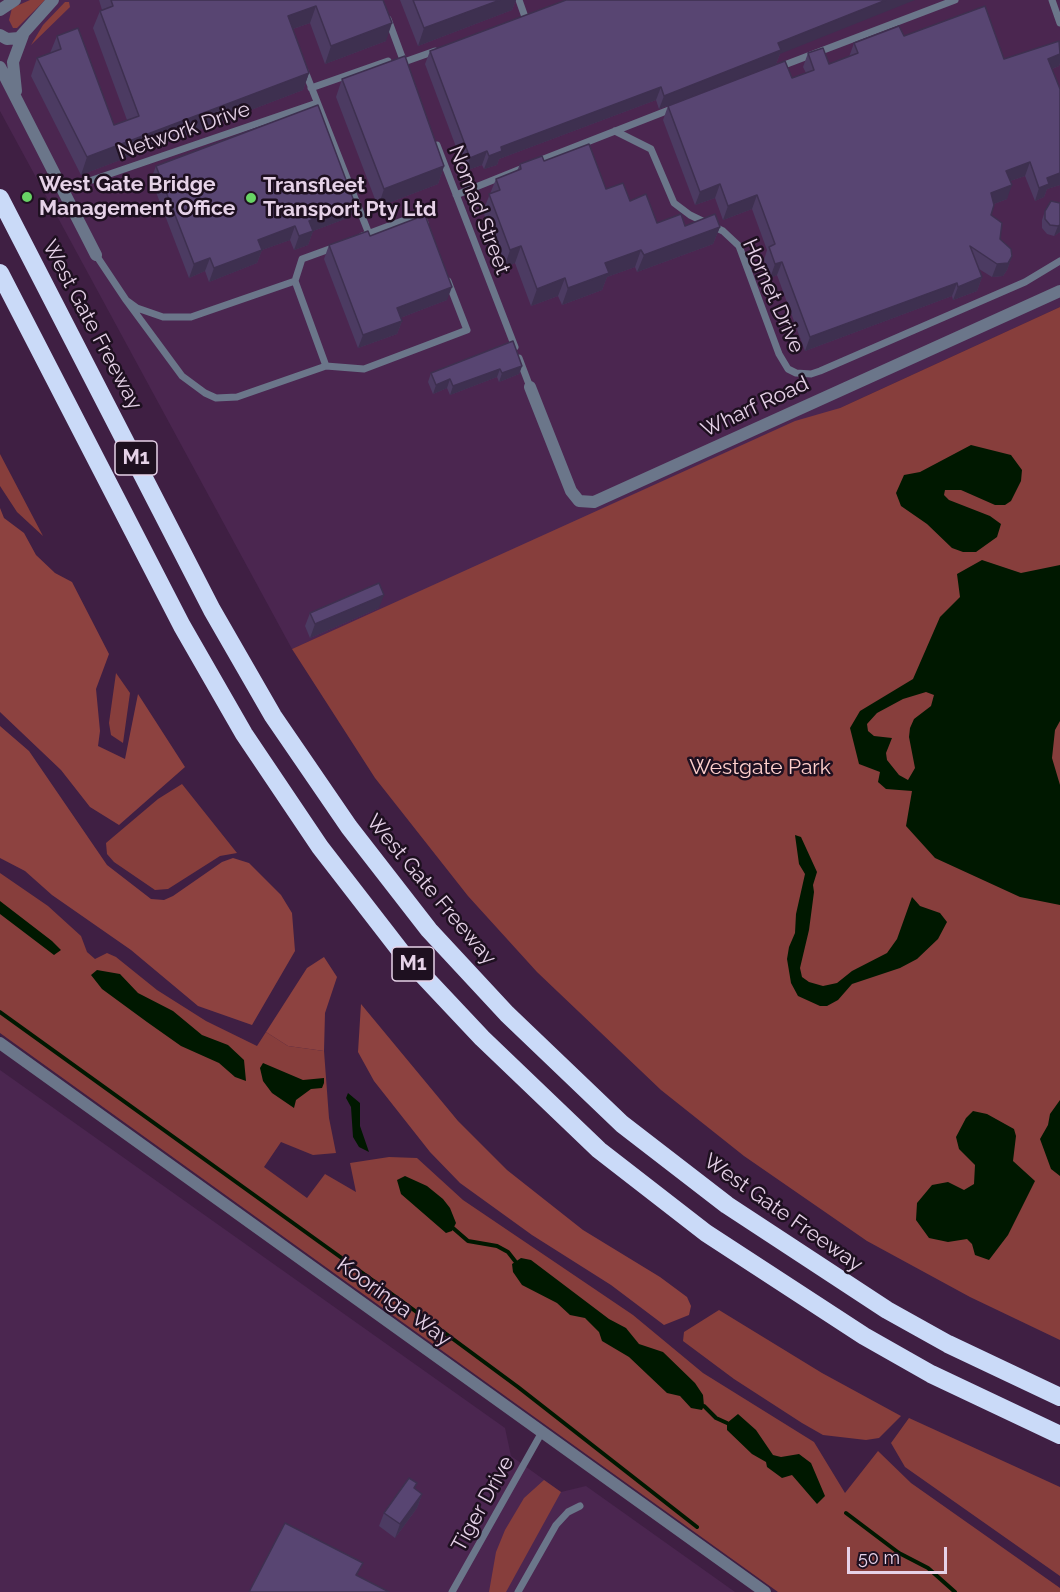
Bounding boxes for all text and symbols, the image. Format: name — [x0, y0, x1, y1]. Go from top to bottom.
street label: Network Drive — [114, 97, 254, 165]
street label: Nomad Street — [443, 142, 515, 278]
place label: West Gate Bridge Management Office — [39, 172, 235, 222]
place label: Transfleet Transport Pty Ltd — [263, 173, 437, 223]
marker: West Gate Bridge Management Office — [20, 190, 34, 204]
marker: Transfleet Transport Pty Ltd — [244, 191, 258, 205]
street label: Hornet Drive — [737, 235, 809, 357]
street label: West Gate Freeway — [37, 236, 147, 414]
street label: Wharf Road — [697, 371, 813, 443]
road number: M1 — [115, 441, 157, 475]
park label: Westgate Park — [689, 755, 831, 781]
street label: West Gate Freeway — [361, 810, 501, 970]
road number: M1 — [392, 947, 434, 981]
street label: West Gate Freeway — [699, 1149, 867, 1277]
street label: Kooringa Way — [332, 1252, 456, 1352]
street label: Tiger Drive — [446, 1452, 520, 1556]
scale bar — [850, 1535, 950, 1573]
text: 50 m — [858, 1547, 900, 1568]

